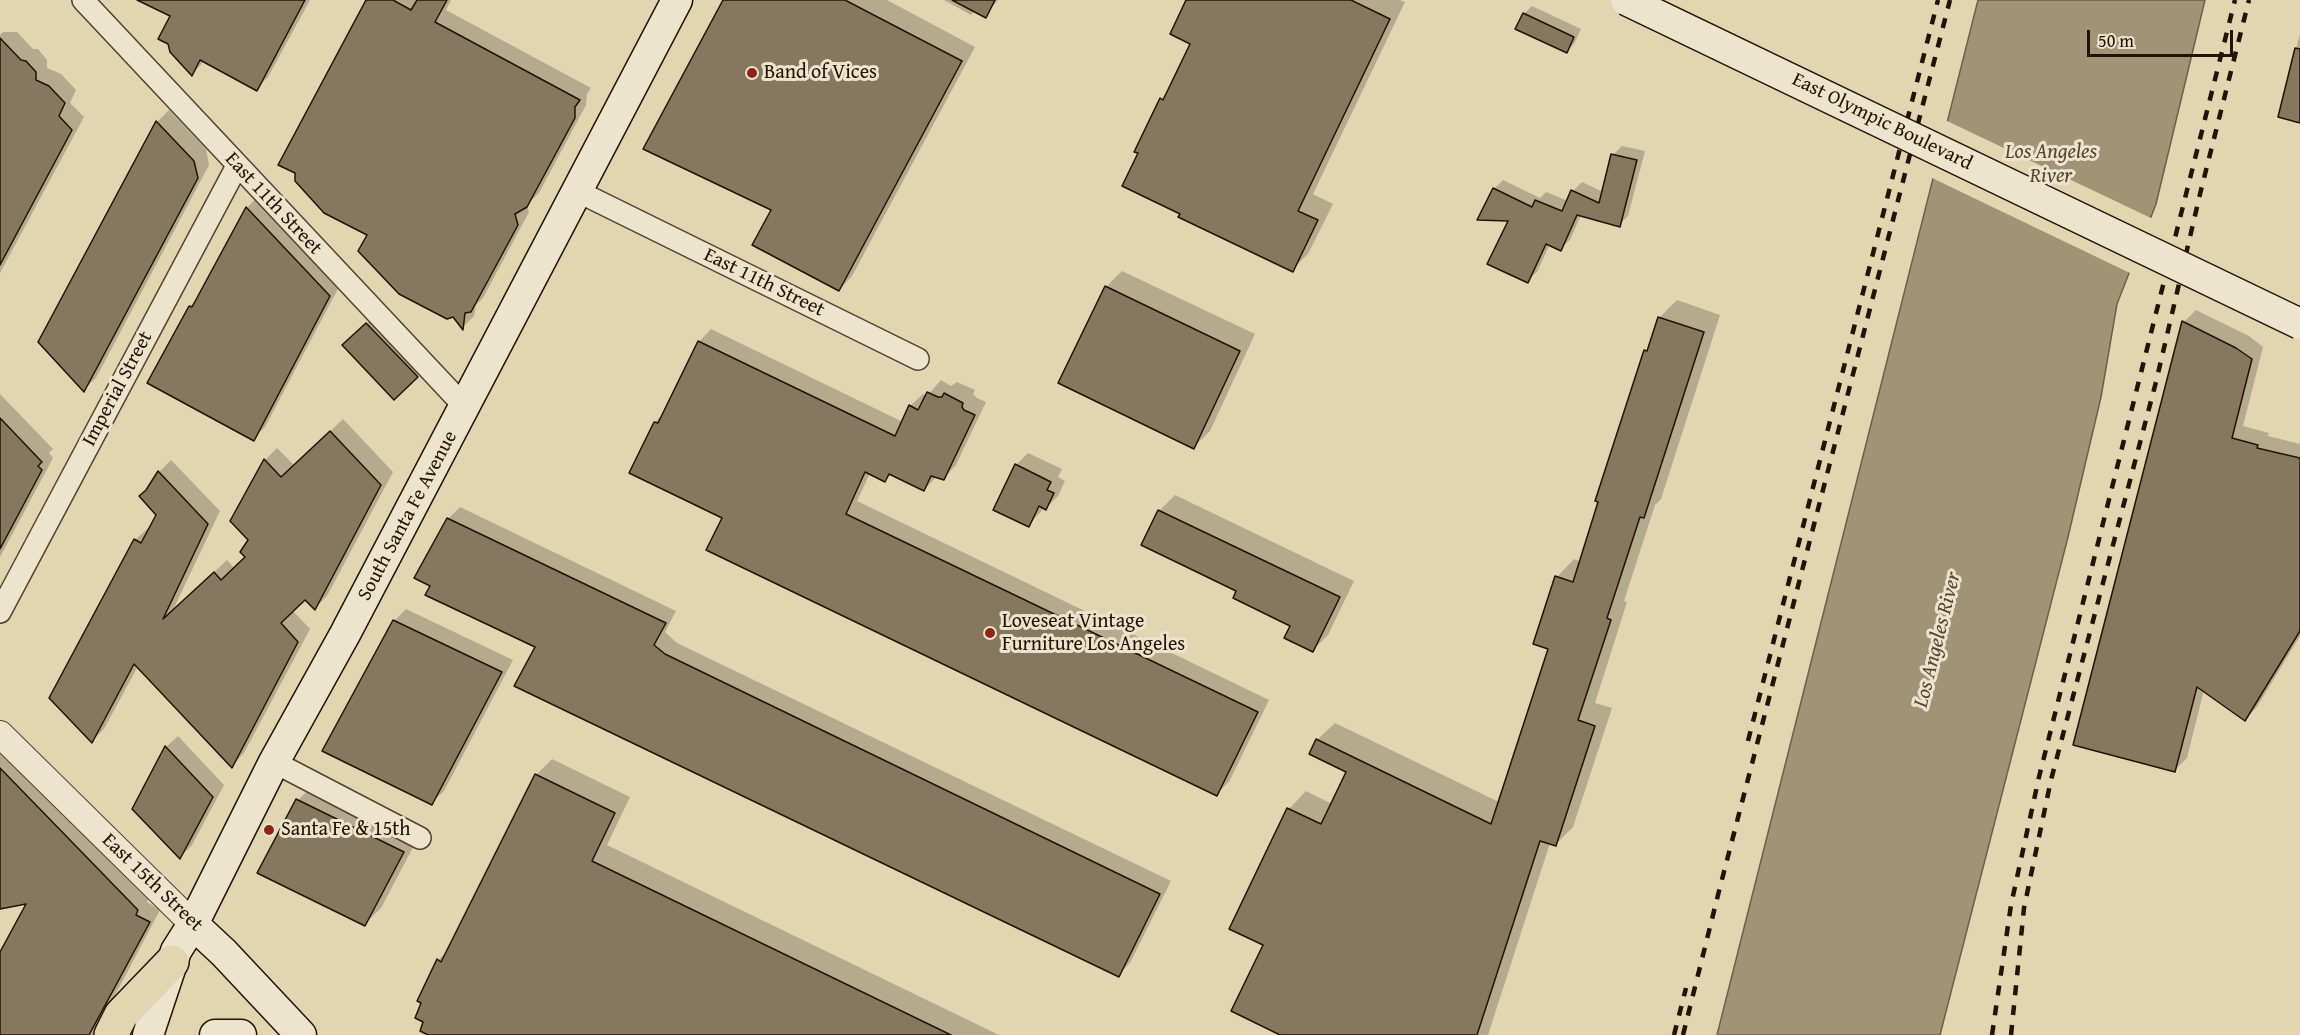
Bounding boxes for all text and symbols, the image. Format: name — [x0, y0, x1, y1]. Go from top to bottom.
scale bar — [2090, 18, 2236, 56]
text: 50 m — [2098, 27, 2134, 54]
place label: Band of Vices — [764, 61, 877, 85]
marker: Band of Vices — [745, 66, 759, 80]
street label: East Olympic Boulevard — [1788, 68, 1976, 176]
water label: Los Angeles River — [2005, 140, 2097, 190]
street label: East 11th Street — [219, 148, 327, 260]
street label: East 11th Street — [700, 243, 828, 323]
street label: Imperial Street — [78, 327, 158, 451]
street label: South Santa Fe Avenue — [353, 427, 463, 605]
water label: Los Angeles River — [1909, 570, 1967, 710]
place label: Loveseat Vintage Furniture Los Angeles — [1002, 610, 1185, 657]
marker: Loveseat Vintage Furniture Los Angeles — [983, 626, 997, 640]
place label: Santa Fe & 15th — [281, 818, 411, 842]
marker: Santa Fe & 15th — [262, 823, 276, 837]
street label: East 15th Street — [96, 829, 208, 937]

